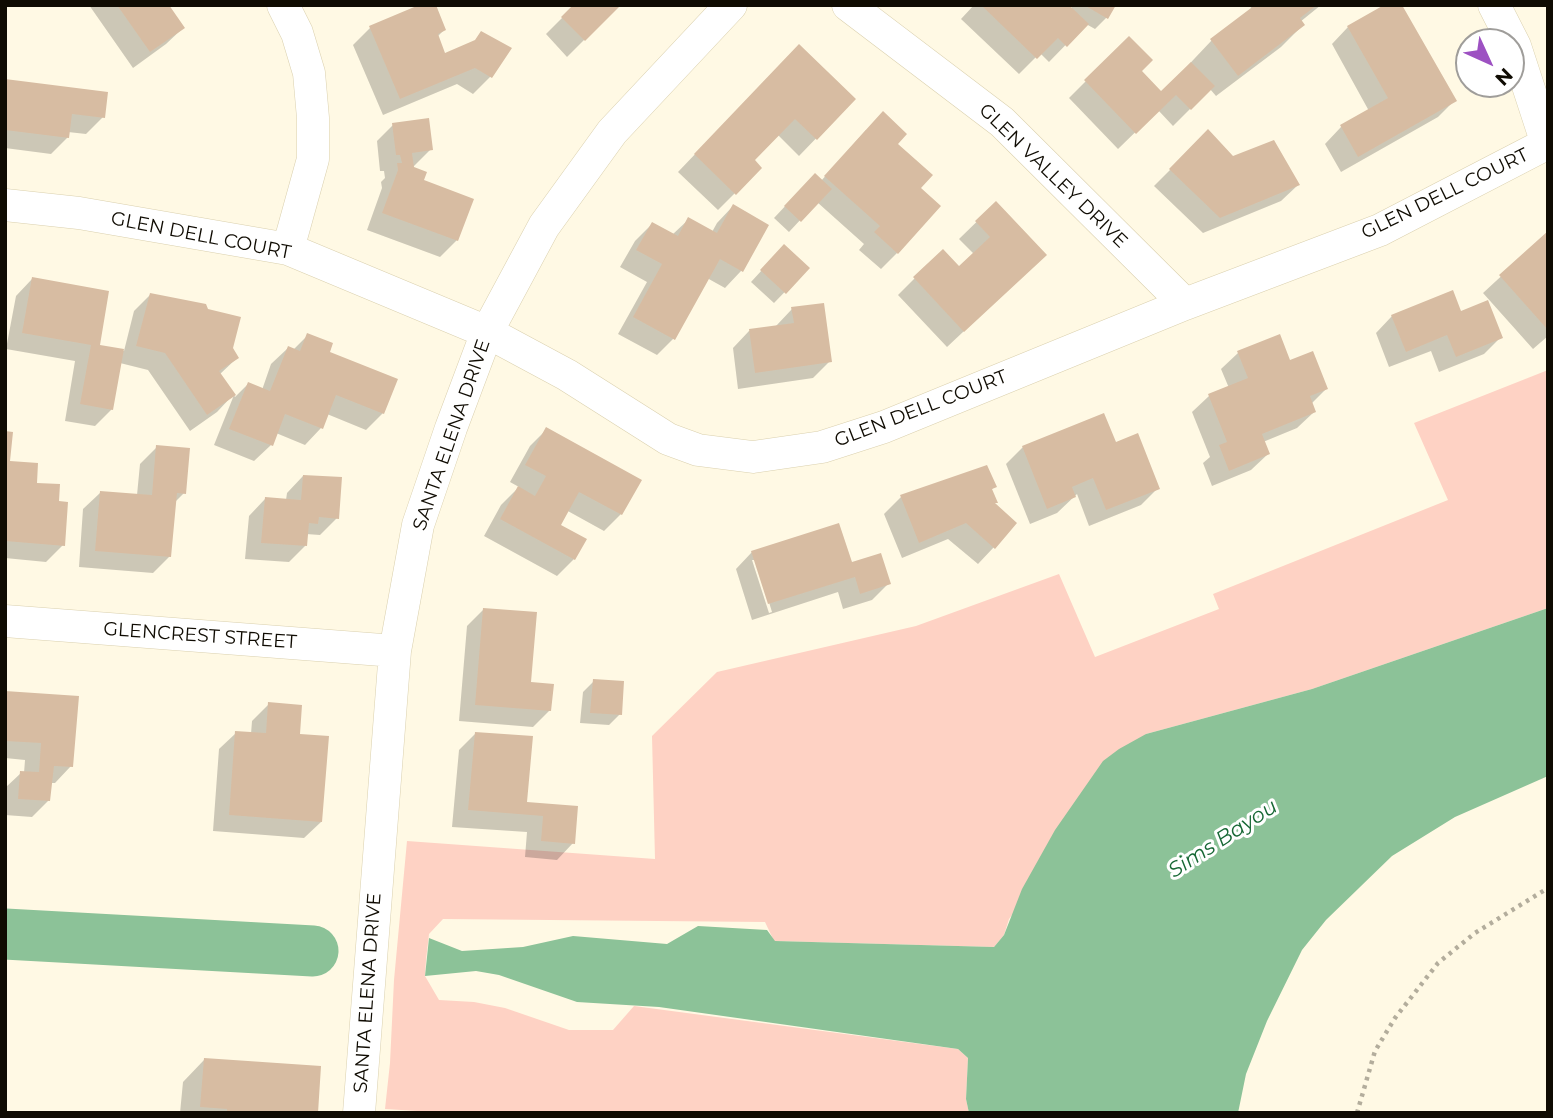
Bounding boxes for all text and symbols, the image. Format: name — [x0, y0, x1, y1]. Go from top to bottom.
north arrow — [1455, 28, 1525, 98]
text: N — [1490, 63, 1517, 90]
street label: GLEN VALLEY DRIVE — [974, 99, 1132, 253]
street label: GLEN DELL COURT — [1358, 144, 1532, 244]
street label: GLEN DELL COURT — [109, 207, 293, 265]
street label: SANTA ELENA DRIVE — [409, 336, 495, 534]
street label: GLEN DELL COURT — [831, 366, 1011, 452]
street label: GLENCREST STREET — [103, 618, 297, 654]
water label: Sims Bayou — [1164, 794, 1282, 884]
street label: SANTA ELENA DRIVE — [350, 892, 386, 1094]

